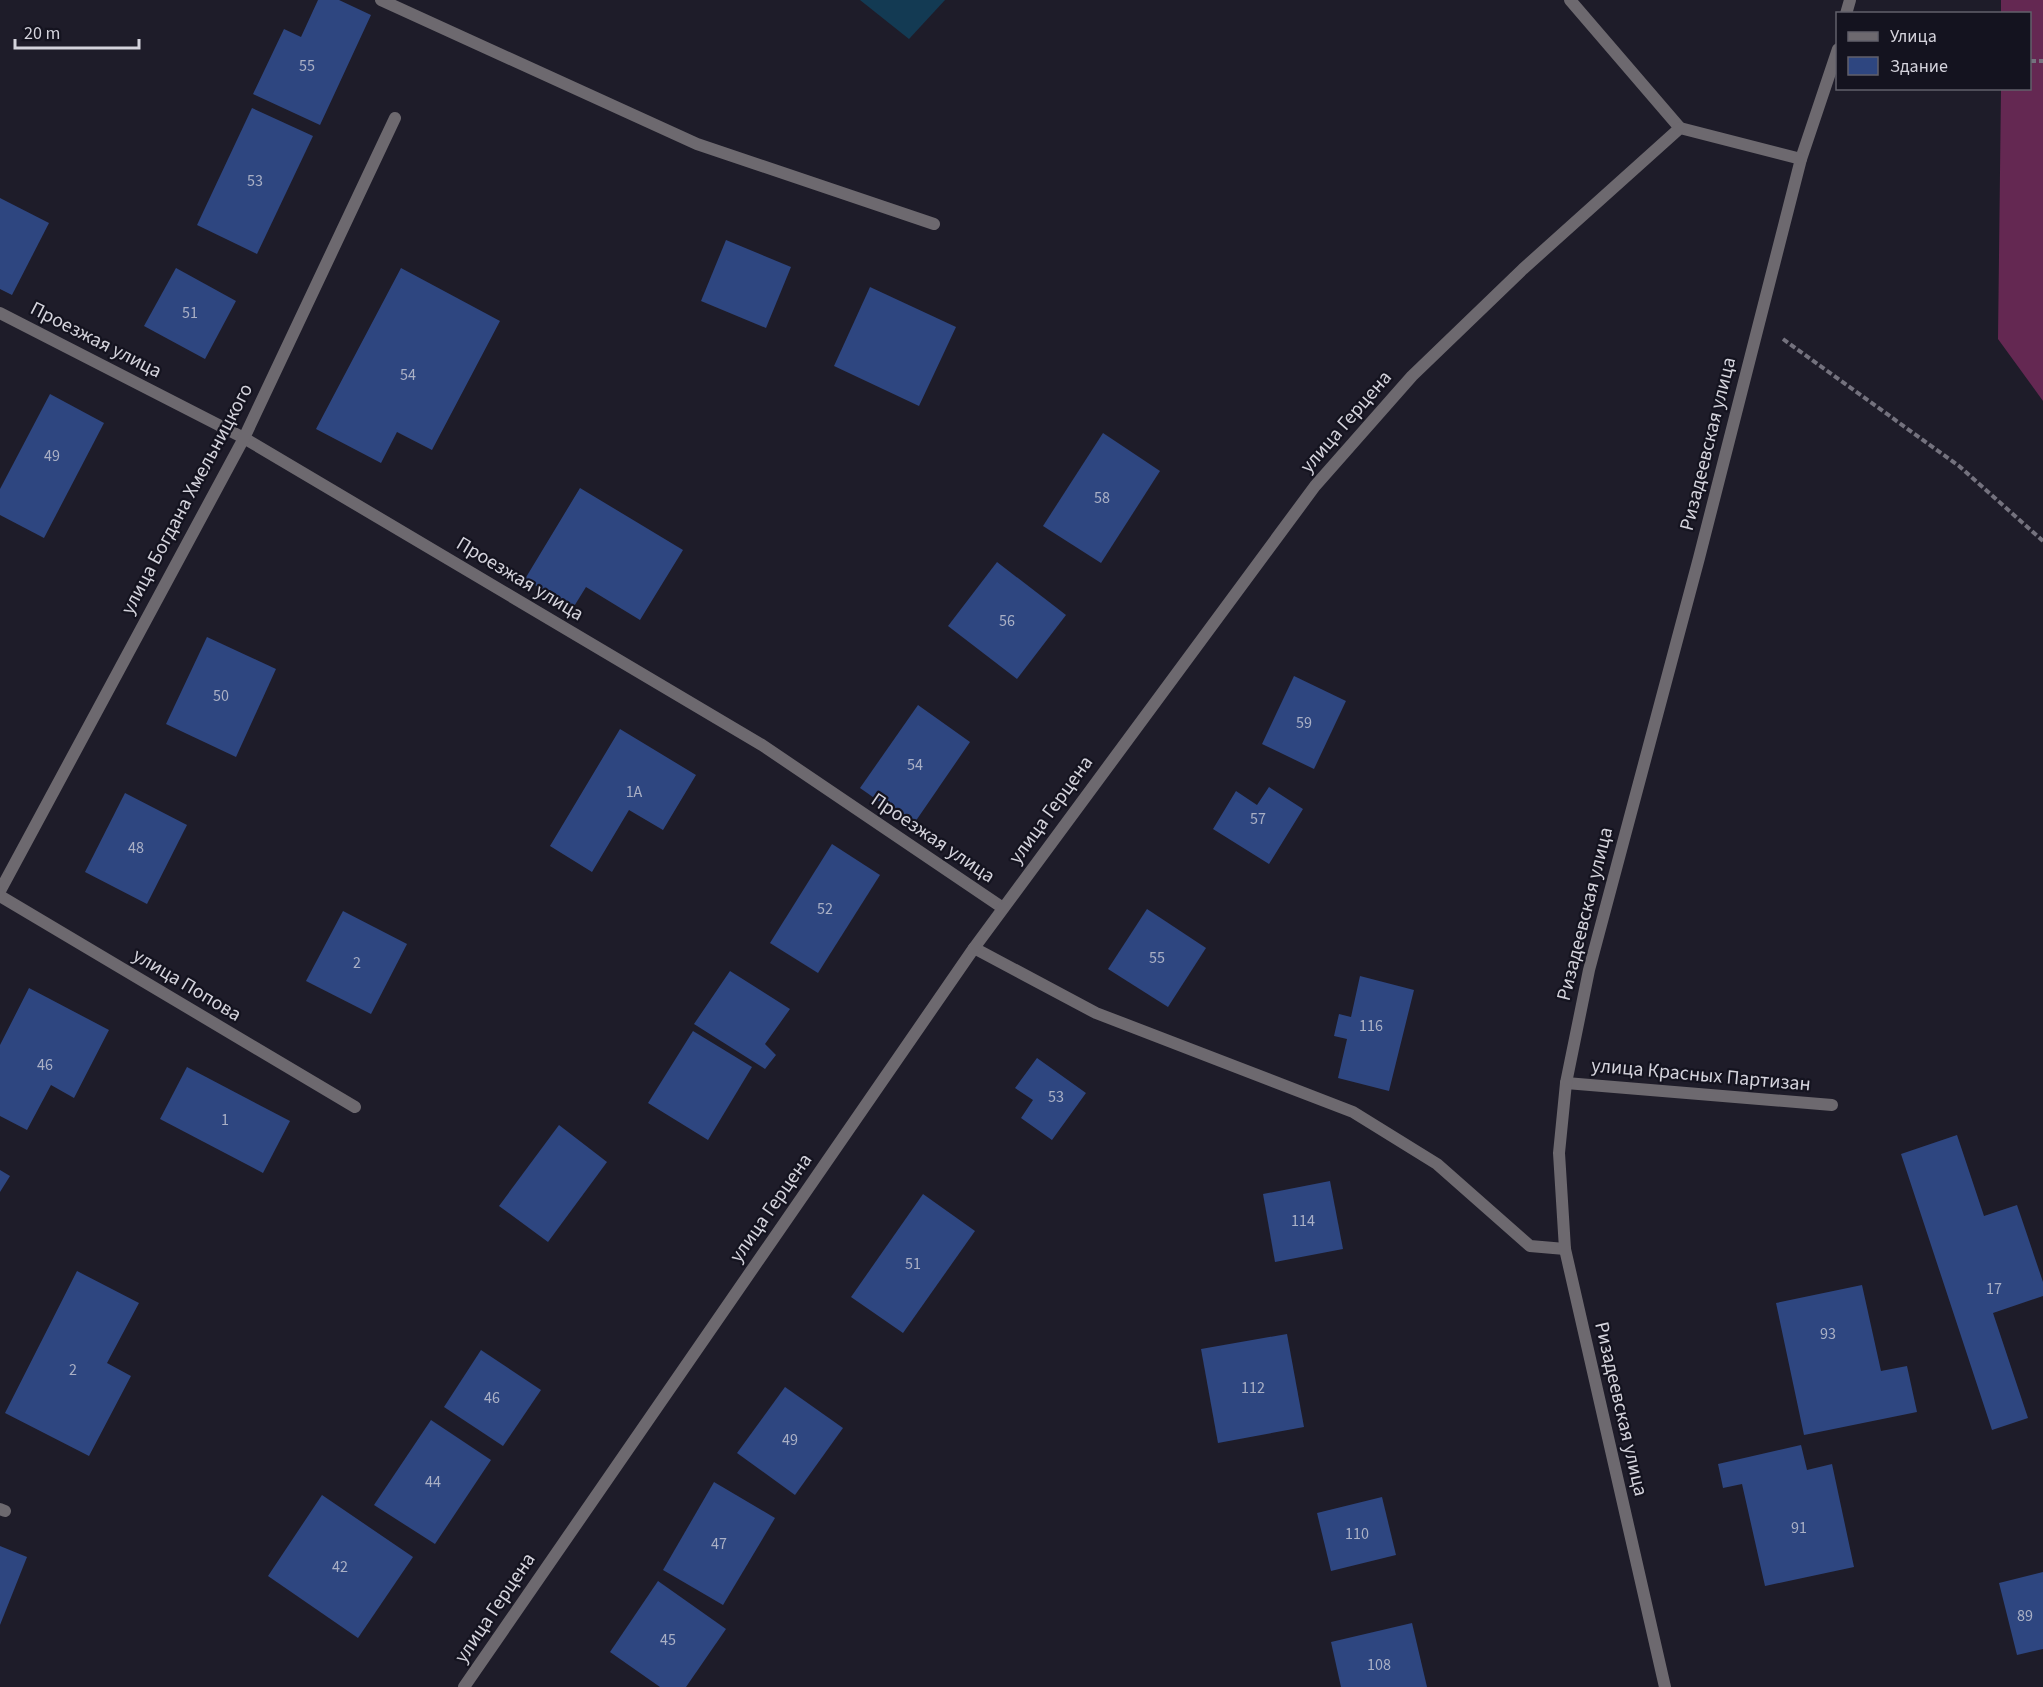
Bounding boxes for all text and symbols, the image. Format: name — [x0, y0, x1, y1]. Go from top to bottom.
scale bar — [15, 12, 140, 50]
legend — [1836, 12, 2031, 90]
text: 20 m — [24, 21, 60, 46]
text: Улица — [1890, 24, 1937, 49]
text: Здание — [1890, 54, 1948, 79]
house number: 55 — [299, 55, 315, 77]
house number: 53 — [247, 170, 263, 192]
street label: Проезжая улица — [25, 295, 167, 385]
house number: 51 — [182, 302, 198, 324]
street label: Ризадеевская улица — [1673, 354, 1743, 534]
house number: 54 — [400, 364, 416, 386]
street label: улица Герцена — [1294, 365, 1398, 479]
street label: улица Богдана Хмельницкого — [114, 379, 260, 619]
house number: 49 — [44, 445, 60, 467]
house number: 58 — [1094, 487, 1110, 509]
street label: Проезжая улица — [451, 530, 589, 628]
house number: 56 — [999, 610, 1015, 632]
house number: 50 — [213, 685, 229, 707]
house number: 59 — [1296, 712, 1312, 734]
street label: улица Герцена — [1002, 750, 1100, 870]
house number: 54 — [907, 754, 923, 776]
house number: 1А — [626, 781, 643, 803]
street label: Проезжая улица — [865, 786, 1001, 890]
house number: 57 — [1250, 808, 1266, 830]
street label: Ризадеевская улица — [1550, 824, 1620, 1004]
house number: 48 — [128, 837, 144, 859]
house number: 52 — [817, 898, 833, 920]
street label: улица Попова — [127, 942, 247, 1028]
house number: 55 — [1149, 947, 1165, 969]
house number: 2 — [353, 952, 361, 974]
house number: 116 — [1359, 1015, 1383, 1037]
street label: улица Красных Партизан — [1590, 1051, 1812, 1099]
house number: 46 — [37, 1054, 53, 1076]
house number: 53 — [1048, 1086, 1064, 1108]
house number: 1 — [221, 1109, 229, 1131]
street label: улица Герцена — [723, 1148, 819, 1268]
house number: 114 — [1291, 1210, 1315, 1232]
house number: 51 — [905, 1253, 921, 1275]
house number: 17 — [1986, 1278, 2002, 1300]
street label: Ризадеевская улица — [1587, 1319, 1655, 1499]
house number: 93 — [1820, 1323, 1836, 1345]
house number: 2 — [69, 1359, 77, 1381]
house number: 112 — [1241, 1377, 1265, 1399]
house number: 46 — [484, 1387, 500, 1409]
house number: 49 — [782, 1429, 798, 1451]
house number: 44 — [425, 1471, 441, 1493]
house number: 91 — [1791, 1517, 1807, 1539]
house number: 110 — [1345, 1523, 1369, 1545]
house number: 47 — [711, 1533, 727, 1555]
street label: улица Герцена — [448, 1547, 542, 1669]
house number: 42 — [332, 1556, 348, 1578]
house number: 89 — [2017, 1605, 2033, 1627]
house number: 45 — [660, 1629, 676, 1651]
house number: 108 — [1367, 1654, 1391, 1676]

